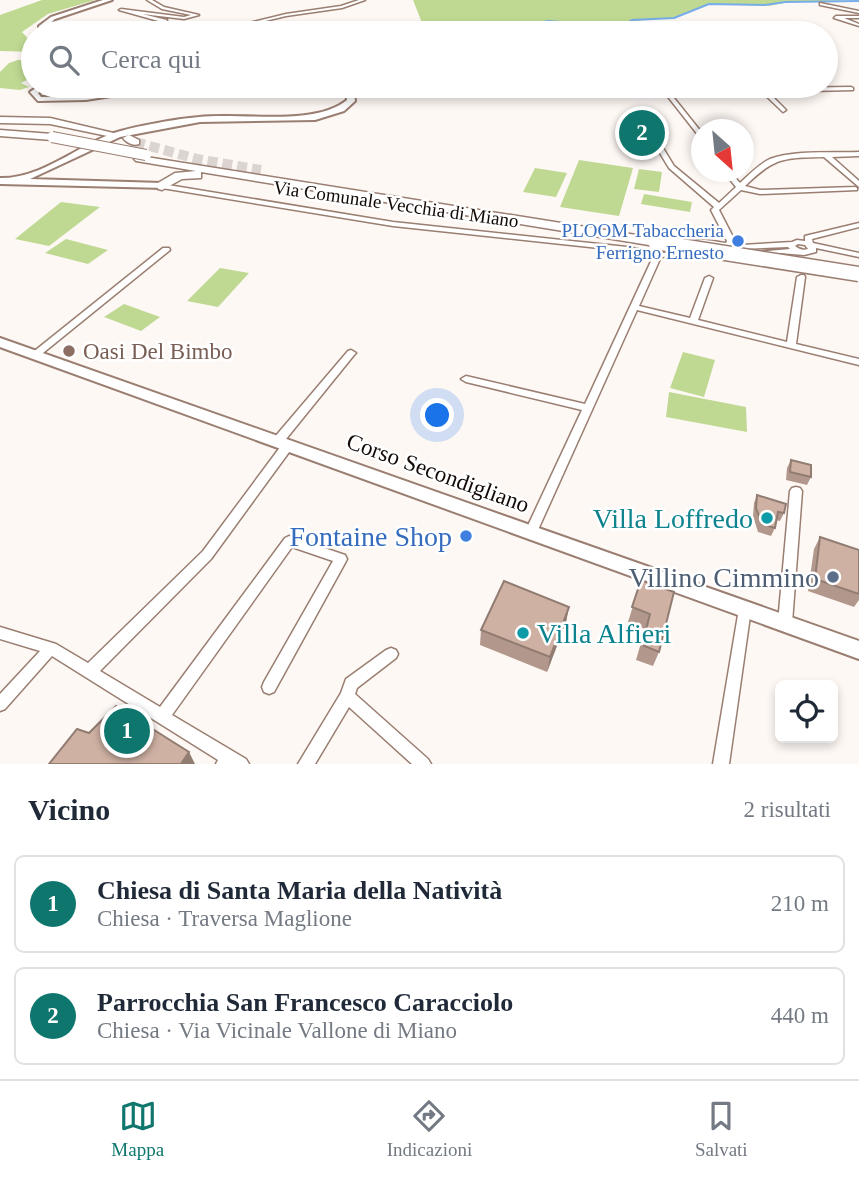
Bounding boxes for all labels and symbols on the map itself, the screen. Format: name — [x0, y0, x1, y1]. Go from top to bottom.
pin: 2 — [619, 107, 665, 159]
north arrow — [691, 119, 754, 182]
street label: Via Comunale Vecchia di Miano — [272, 176, 520, 232]
place label: PLOOM Tabaccheria Ferrigno Ernesto — [562, 220, 725, 263]
marker: PLOOM Tabaccheria Ferrigno Ernesto — [730, 233, 746, 249]
place label: Oasi Del Bimbo — [83, 339, 233, 364]
marker: Oasi Del Bimbo — [61, 343, 77, 359]
your location — [420, 398, 454, 432]
street label: Corso Secondigliano — [343, 428, 533, 518]
place label: Villa Loffredo — [593, 503, 753, 534]
marker: Villa Loffredo — [759, 510, 775, 526]
place label: Fontaine Shop — [289, 521, 452, 552]
marker: Fontaine Shop — [458, 528, 474, 544]
place label: Villino Cimmino — [629, 562, 819, 593]
marker: Villino Cimmino — [825, 569, 841, 585]
place label: Villa Alfieri — [537, 618, 672, 649]
marker: Villa Alfieri — [515, 625, 531, 641]
pin: 1 — [104, 705, 150, 757]

